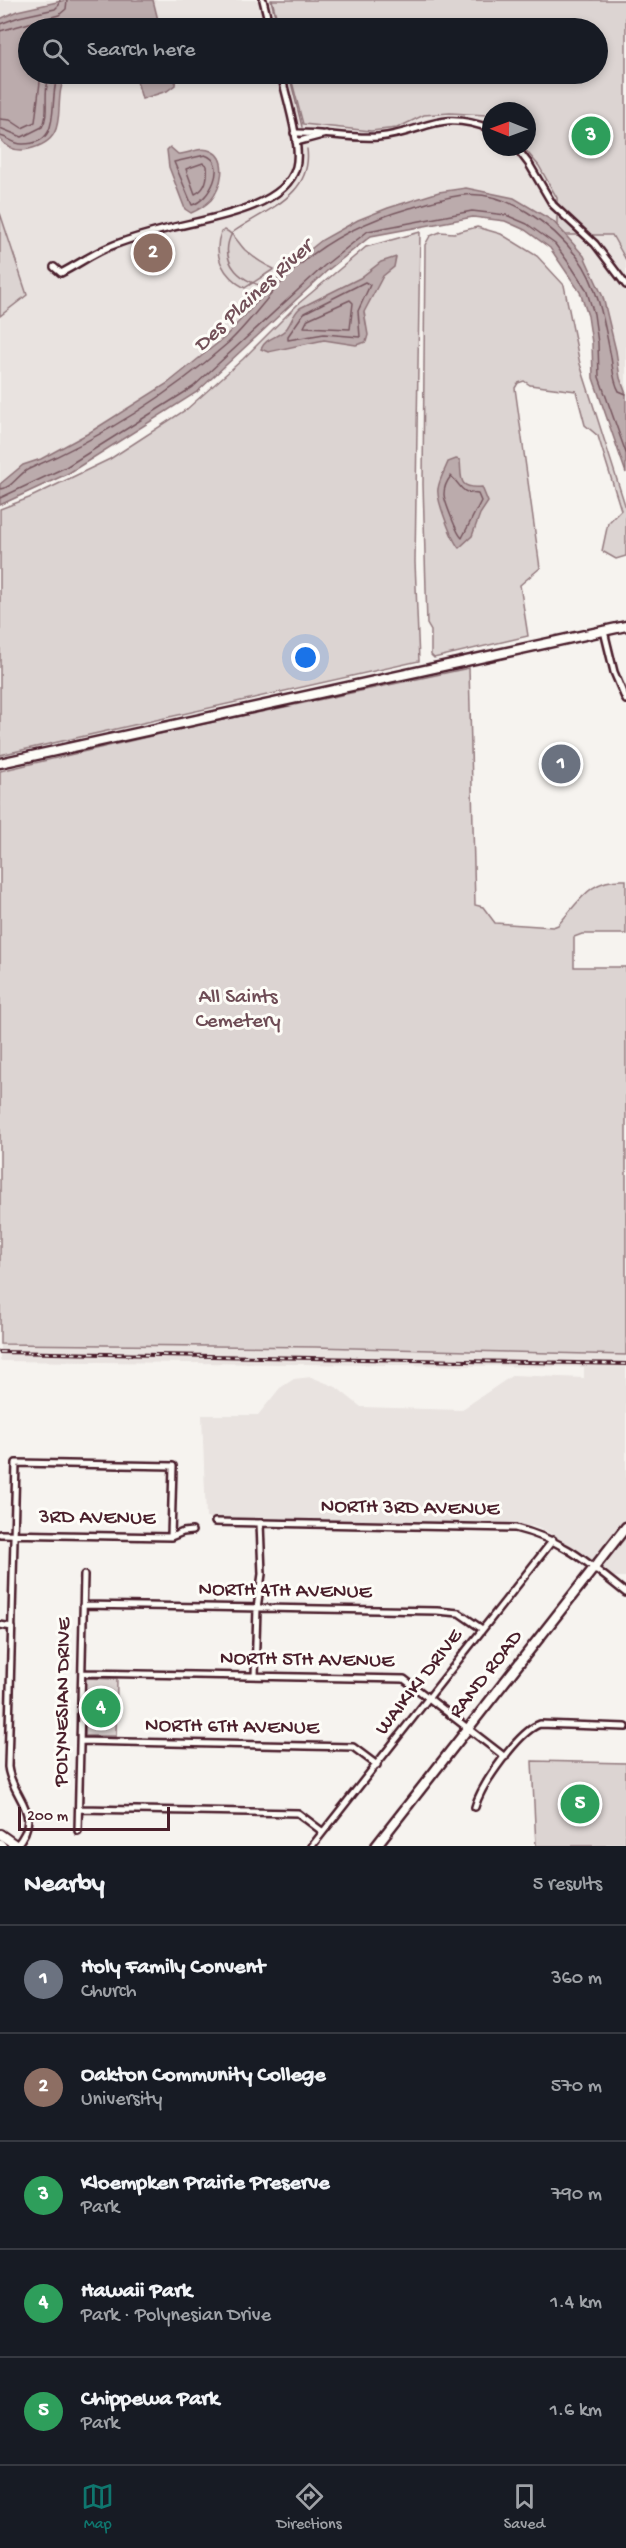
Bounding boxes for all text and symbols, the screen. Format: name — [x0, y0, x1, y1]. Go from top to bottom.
search box — [18, 18, 608, 84]
icon: search — [39, 35, 72, 68]
text: Search here — [87, 38, 195, 64]
north arrow — [482, 102, 536, 156]
pin: 3 — [572, 114, 610, 158]
pin: 2 — [134, 230, 172, 276]
water label: Des Plaines River — [189, 232, 322, 359]
your location — [291, 643, 320, 672]
pin: 1 — [542, 742, 580, 786]
park label: All Saints Cemetery — [195, 986, 281, 1035]
street label: NORTH 3RD AVENUE — [320, 1495, 501, 1523]
street label: 3RD AVENUE — [37, 1505, 156, 1533]
street label: NORTH 4TH AVENUE — [198, 1578, 373, 1606]
street label: POLYNESIAN DRIVE — [50, 1616, 78, 1788]
street label: WAIKIKI DRIVE — [371, 1624, 470, 1741]
street label: RAND ROAD — [445, 1625, 530, 1724]
street label: NORTH 5TH AVENUE — [220, 1647, 395, 1675]
pin: 4 — [82, 1686, 120, 1730]
street label: NORTH 6TH AVENUE — [145, 1714, 320, 1742]
pin: 5 — [560, 1782, 600, 1826]
scale bar — [18, 1804, 170, 1832]
text: 200 m — [27, 1808, 68, 1827]
text: Nearby — [24, 1870, 105, 1901]
text: 5 results — [533, 1874, 602, 1897]
text: Holy Family Convent — [81, 1955, 265, 1981]
text: 1 — [39, 1968, 48, 1991]
text: 360 m — [551, 1968, 602, 1991]
text: Church — [81, 1981, 137, 2004]
text: Oakton Community College — [81, 2063, 326, 2089]
text: 2 — [39, 2076, 48, 2099]
text: 570 m — [551, 2076, 602, 2099]
text: University — [81, 2089, 162, 2112]
text: Kloempken Prairie Preserve — [81, 2171, 330, 2197]
text: 3 — [38, 2184, 49, 2207]
text: 790 m — [551, 2184, 602, 2207]
text: Park — [81, 2197, 119, 2220]
text: Hawaii Park — [81, 2279, 192, 2305]
text: 4 — [39, 2292, 48, 2315]
text: 1.4 km — [550, 2292, 602, 2315]
text: Park · Polynesian Drive — [81, 2305, 271, 2328]
text: Chippewa Park — [81, 2387, 219, 2413]
text: 5 — [38, 2400, 49, 2423]
text: 1.6 km — [550, 2400, 602, 2423]
text: Park — [81, 2413, 119, 2436]
tab: Map — [81, 2480, 114, 2535]
tab: Directions — [276, 2480, 342, 2535]
tab: Saved — [504, 2480, 545, 2535]

